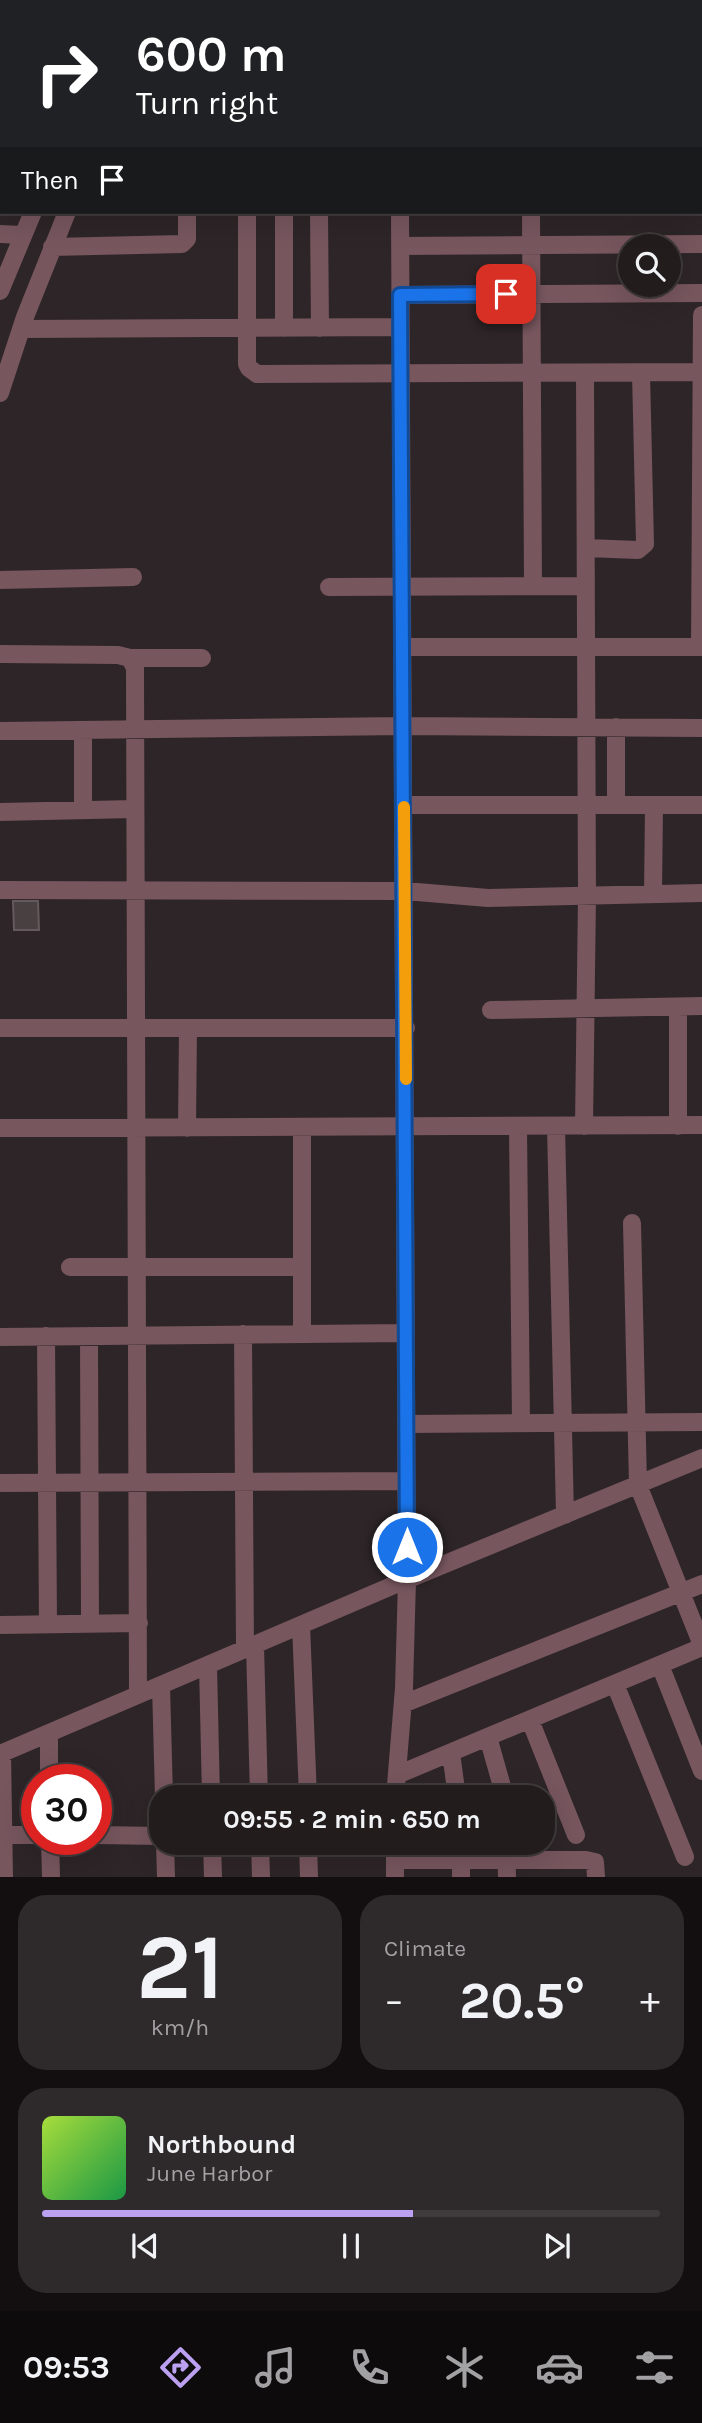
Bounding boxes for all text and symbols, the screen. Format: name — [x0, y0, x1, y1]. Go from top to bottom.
text: 600 m — [136, 26, 287, 83]
icon: right — [21, 28, 112, 119]
text: Turn right — [136, 85, 278, 122]
icon: arrive — [93, 161, 131, 199]
text: Then — [21, 165, 79, 196]
map controls — [618, 234, 681, 297]
button: search — [618, 234, 681, 297]
pin — [476, 264, 536, 324]
icon: arrive — [487, 275, 525, 313]
position arrow — [370, 1510, 444, 1584]
speed limit sign: 30 — [21, 1764, 112, 1855]
text: 09:55 · 2 min · 650 m — [223, 1804, 481, 1835]
text: 21 — [136, 1915, 224, 2021]
text: Climate — [384, 1935, 466, 1962]
text: 20.5° — [459, 1970, 585, 2031]
text: − — [384, 1978, 404, 2023]
text: + — [640, 1978, 660, 2023]
text: km/h — [151, 2014, 209, 2041]
text: Northbound — [147, 2129, 296, 2160]
text: June Harbor — [147, 2160, 272, 2187]
icon: previous — [126, 2227, 164, 2265]
icon: pause — [332, 2227, 370, 2265]
icon: next — [538, 2227, 576, 2265]
icon: directions — [156, 2343, 205, 2392]
icon: music — [251, 2343, 300, 2392]
icon: phone — [345, 2343, 394, 2392]
icon: climate — [440, 2343, 489, 2392]
icon: car — [535, 2343, 584, 2392]
icon: filters — [630, 2343, 679, 2392]
text: 09:53 — [23, 2349, 110, 2386]

